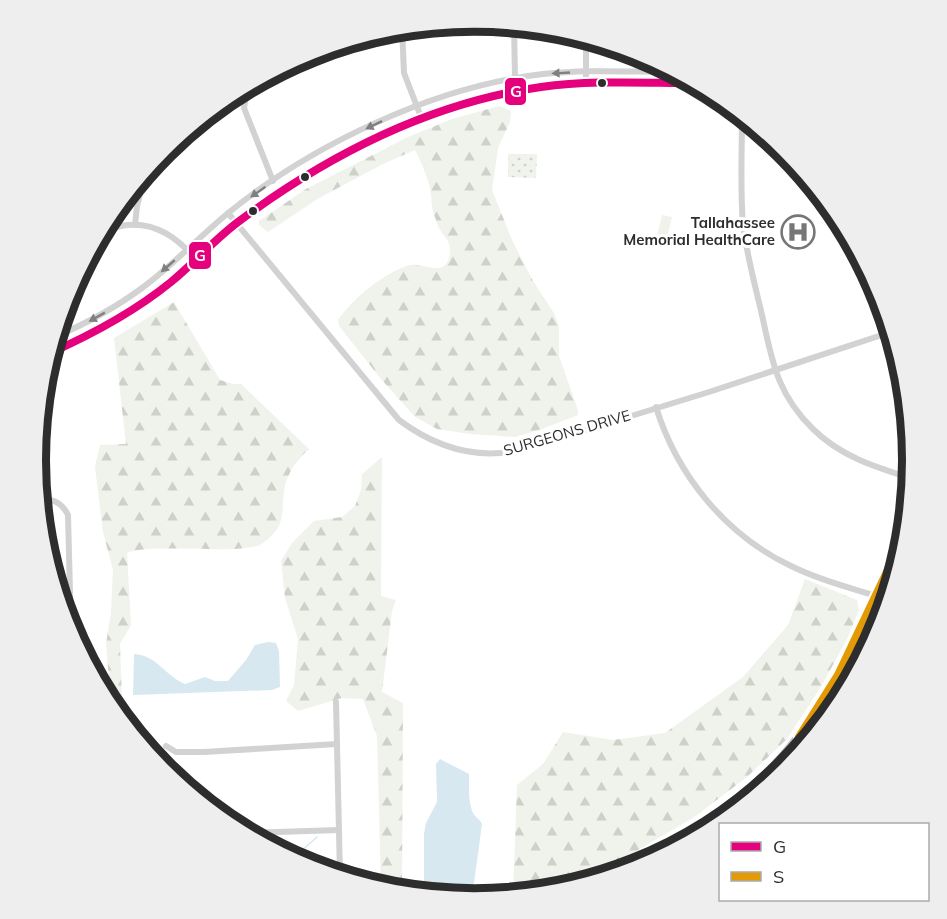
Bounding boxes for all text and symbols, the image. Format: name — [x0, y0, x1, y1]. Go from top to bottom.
one-way arrow — [551, 68, 570, 77]
line badge: G — [504, 77, 527, 106]
unlabelled marker — [596, 77, 608, 89]
text: G — [510, 81, 522, 101]
one-way arrow — [366, 120, 383, 129]
unlabelled marker — [299, 171, 311, 183]
one-way arrow — [250, 186, 266, 198]
unlabelled marker — [247, 205, 259, 217]
place label: Tallahassee Memorial HealthCare — [623, 213, 775, 249]
hospital icon: Tallahassee Memorial HealthCare — [780, 214, 816, 250]
line badge: G — [188, 241, 212, 270]
text: G — [194, 245, 206, 265]
one-way arrow — [161, 259, 176, 272]
one-way arrow — [88, 312, 105, 322]
street label: SURGEONS DRIVE — [501, 405, 633, 460]
legend — [719, 823, 929, 901]
text: G — [773, 835, 786, 858]
text: S — [773, 865, 784, 888]

